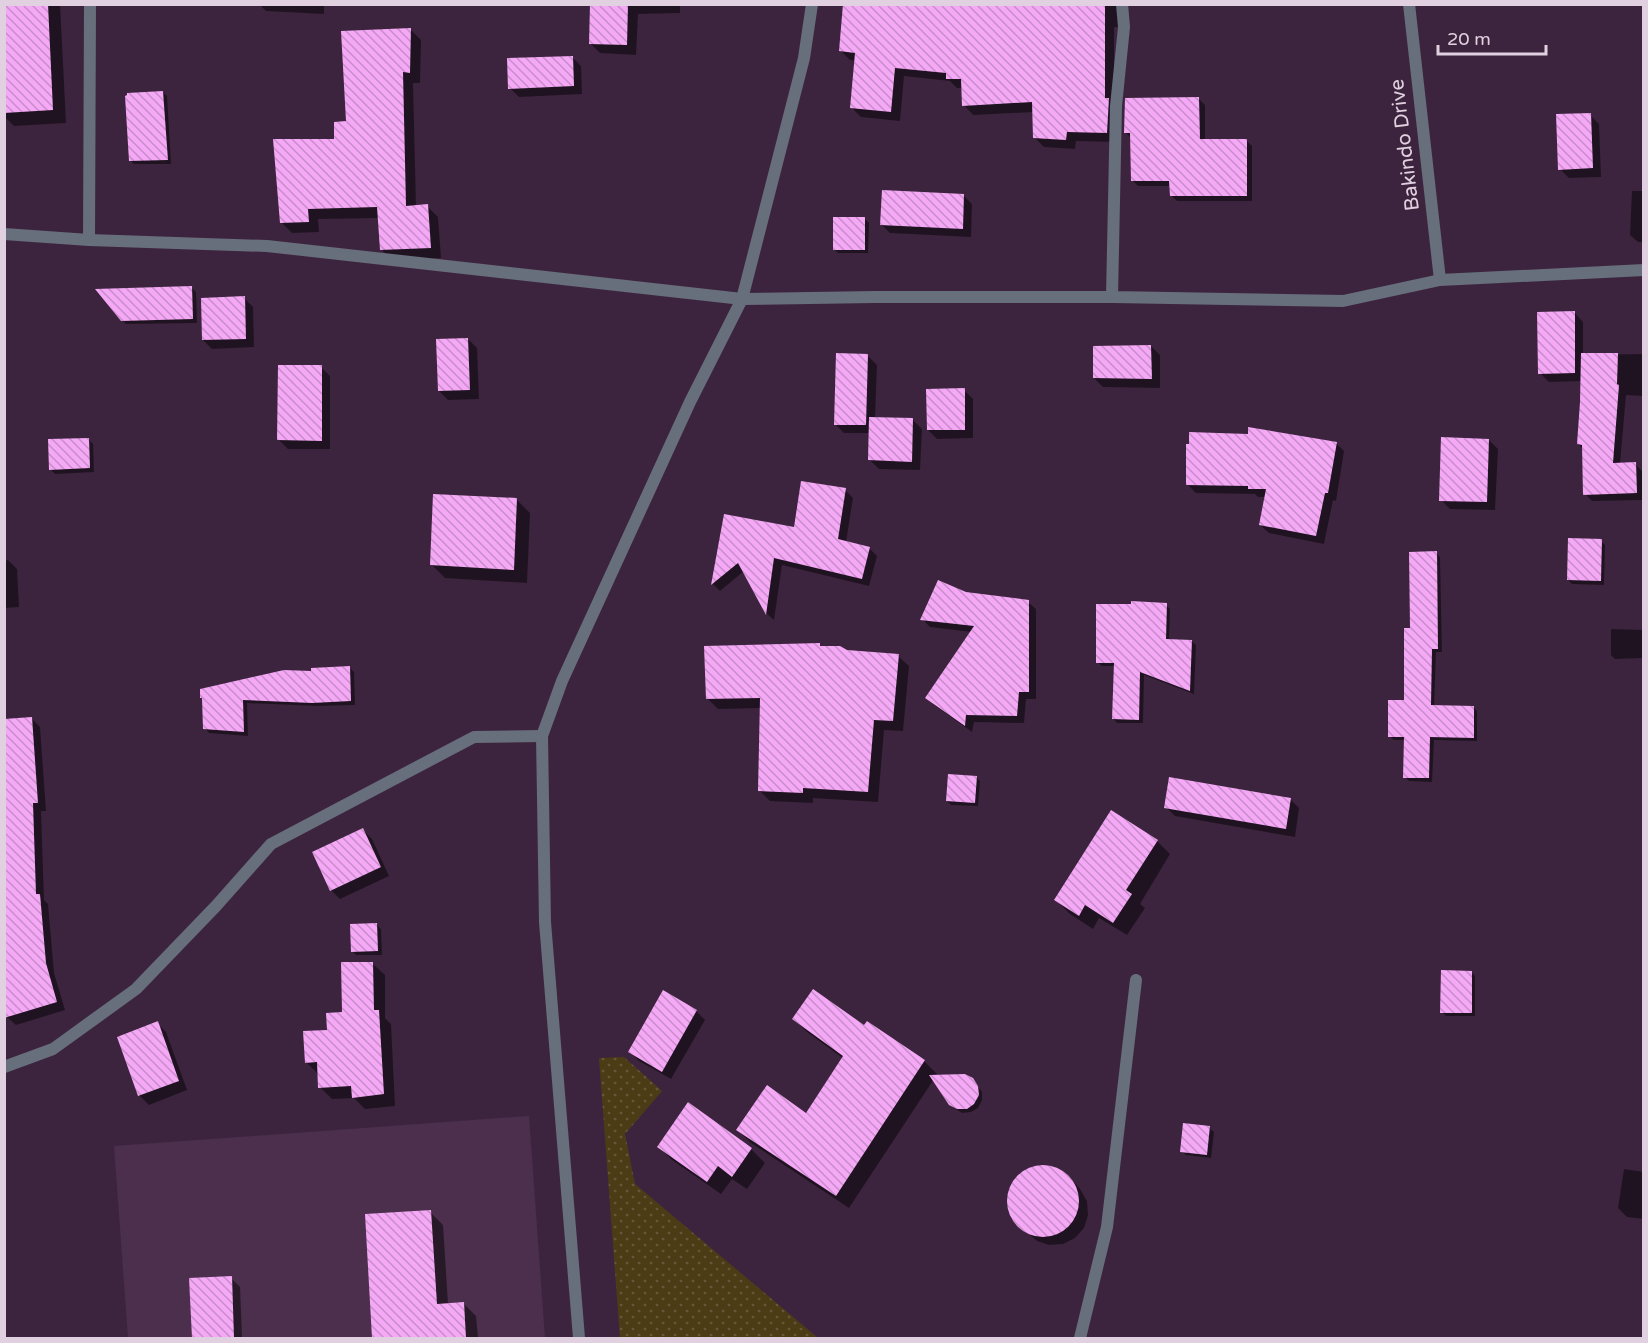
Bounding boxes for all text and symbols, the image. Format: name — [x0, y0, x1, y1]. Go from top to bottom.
scale bar — [1438, 18, 1546, 56]
text: 20 m — [1447, 28, 1491, 50]
street label: Bakindo Drive — [1385, 78, 1425, 212]

